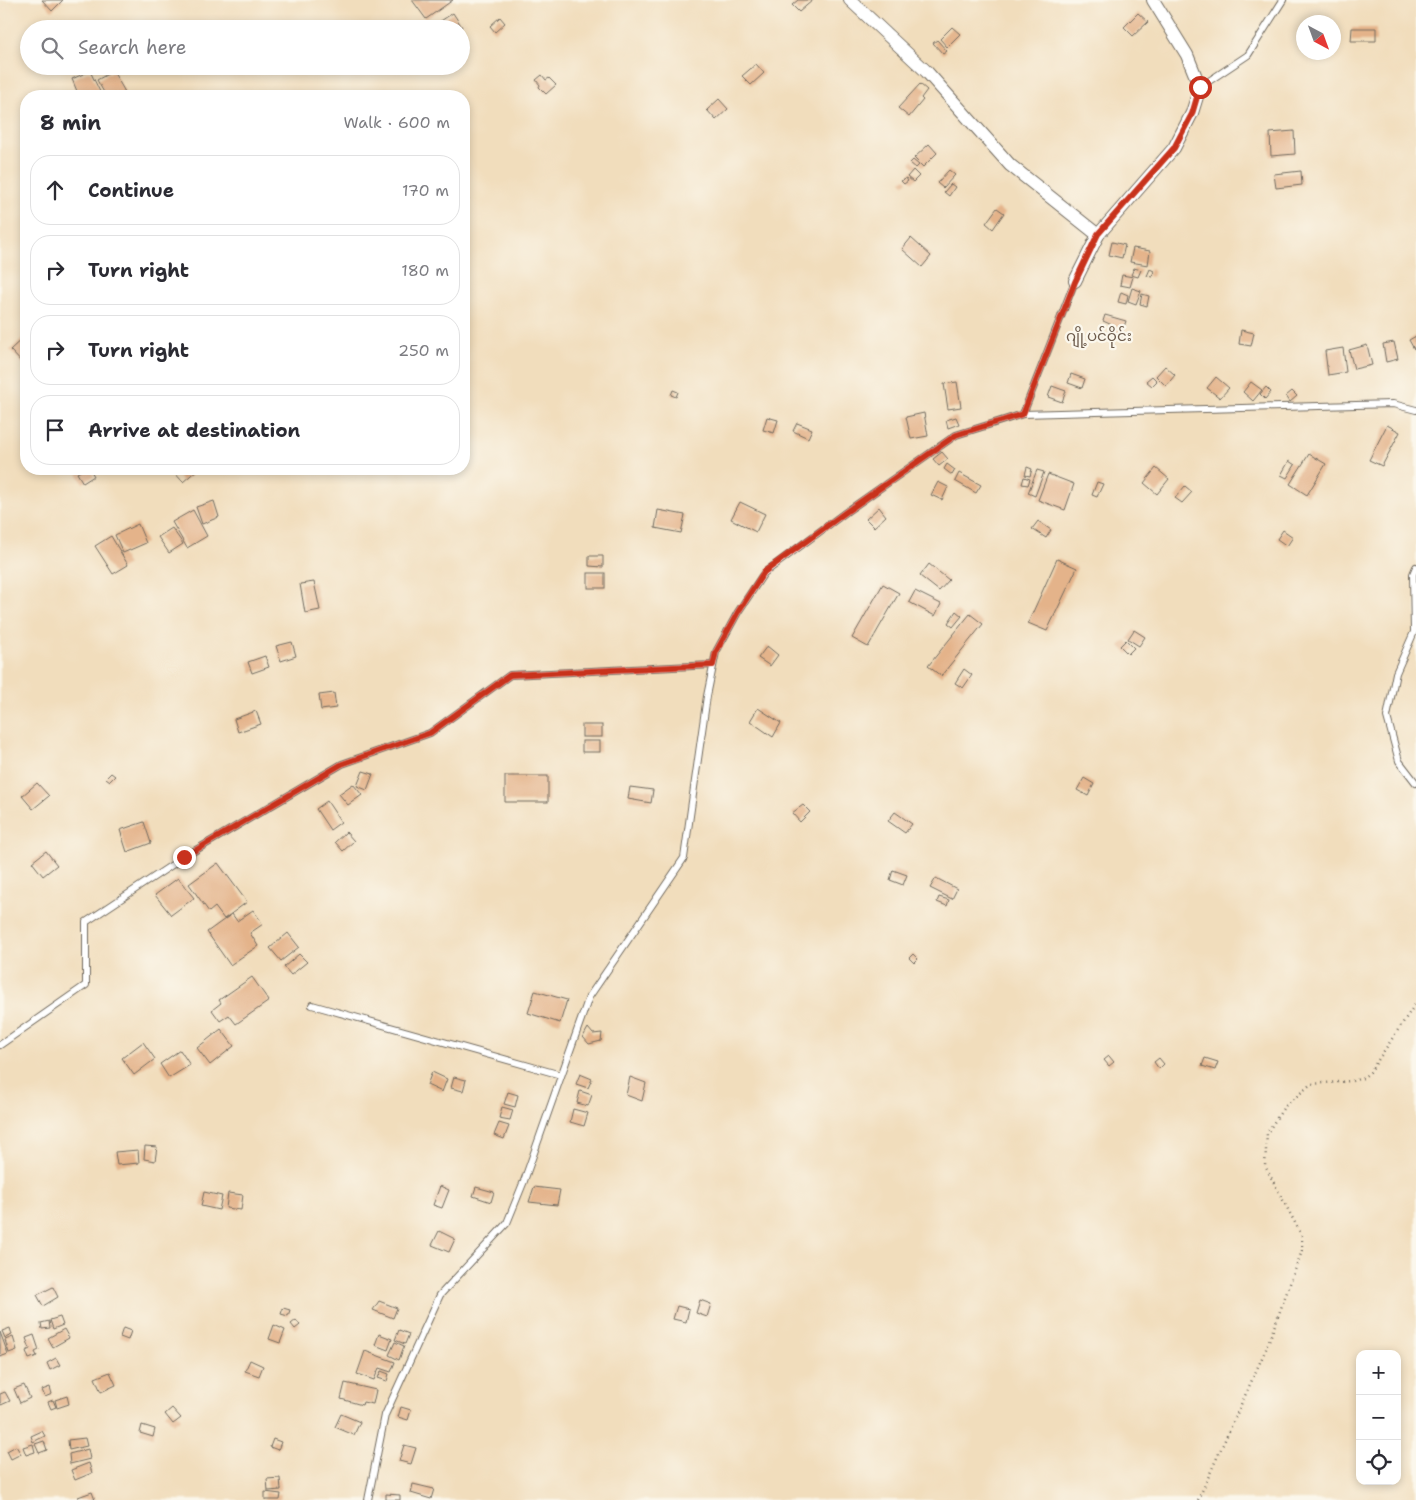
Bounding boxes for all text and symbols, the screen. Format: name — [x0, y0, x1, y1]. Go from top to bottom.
north arrow — [1296, 15, 1341, 60]
search box — [20, 20, 470, 75]
icon: search — [38, 34, 66, 62]
text: Search here — [78, 35, 187, 60]
route start — [1189, 76, 1212, 99]
text: 8 min — [40, 109, 101, 137]
text: Walk · 600 m — [344, 112, 450, 133]
icon: ahead — [41, 176, 69, 204]
text: Continue — [88, 178, 174, 203]
text: 170 m — [402, 180, 449, 201]
icon: right — [41, 256, 69, 284]
text: Turn right — [88, 258, 189, 283]
text: 180 m — [401, 260, 449, 281]
district label: ဂျို့ပင်ဝိုင်း — [1066, 326, 1132, 348]
icon: right — [41, 336, 69, 364]
text: Turn right — [88, 338, 189, 363]
text: 250 m — [398, 340, 449, 361]
icon: arrive — [41, 416, 69, 444]
text: Arrive at destination — [88, 418, 300, 443]
route end — [173, 846, 196, 869]
map controls — [1356, 1350, 1401, 1485]
button: + — [1356, 1350, 1401, 1395]
button: − — [1356, 1395, 1401, 1440]
button: locate — [1356, 1440, 1401, 1485]

